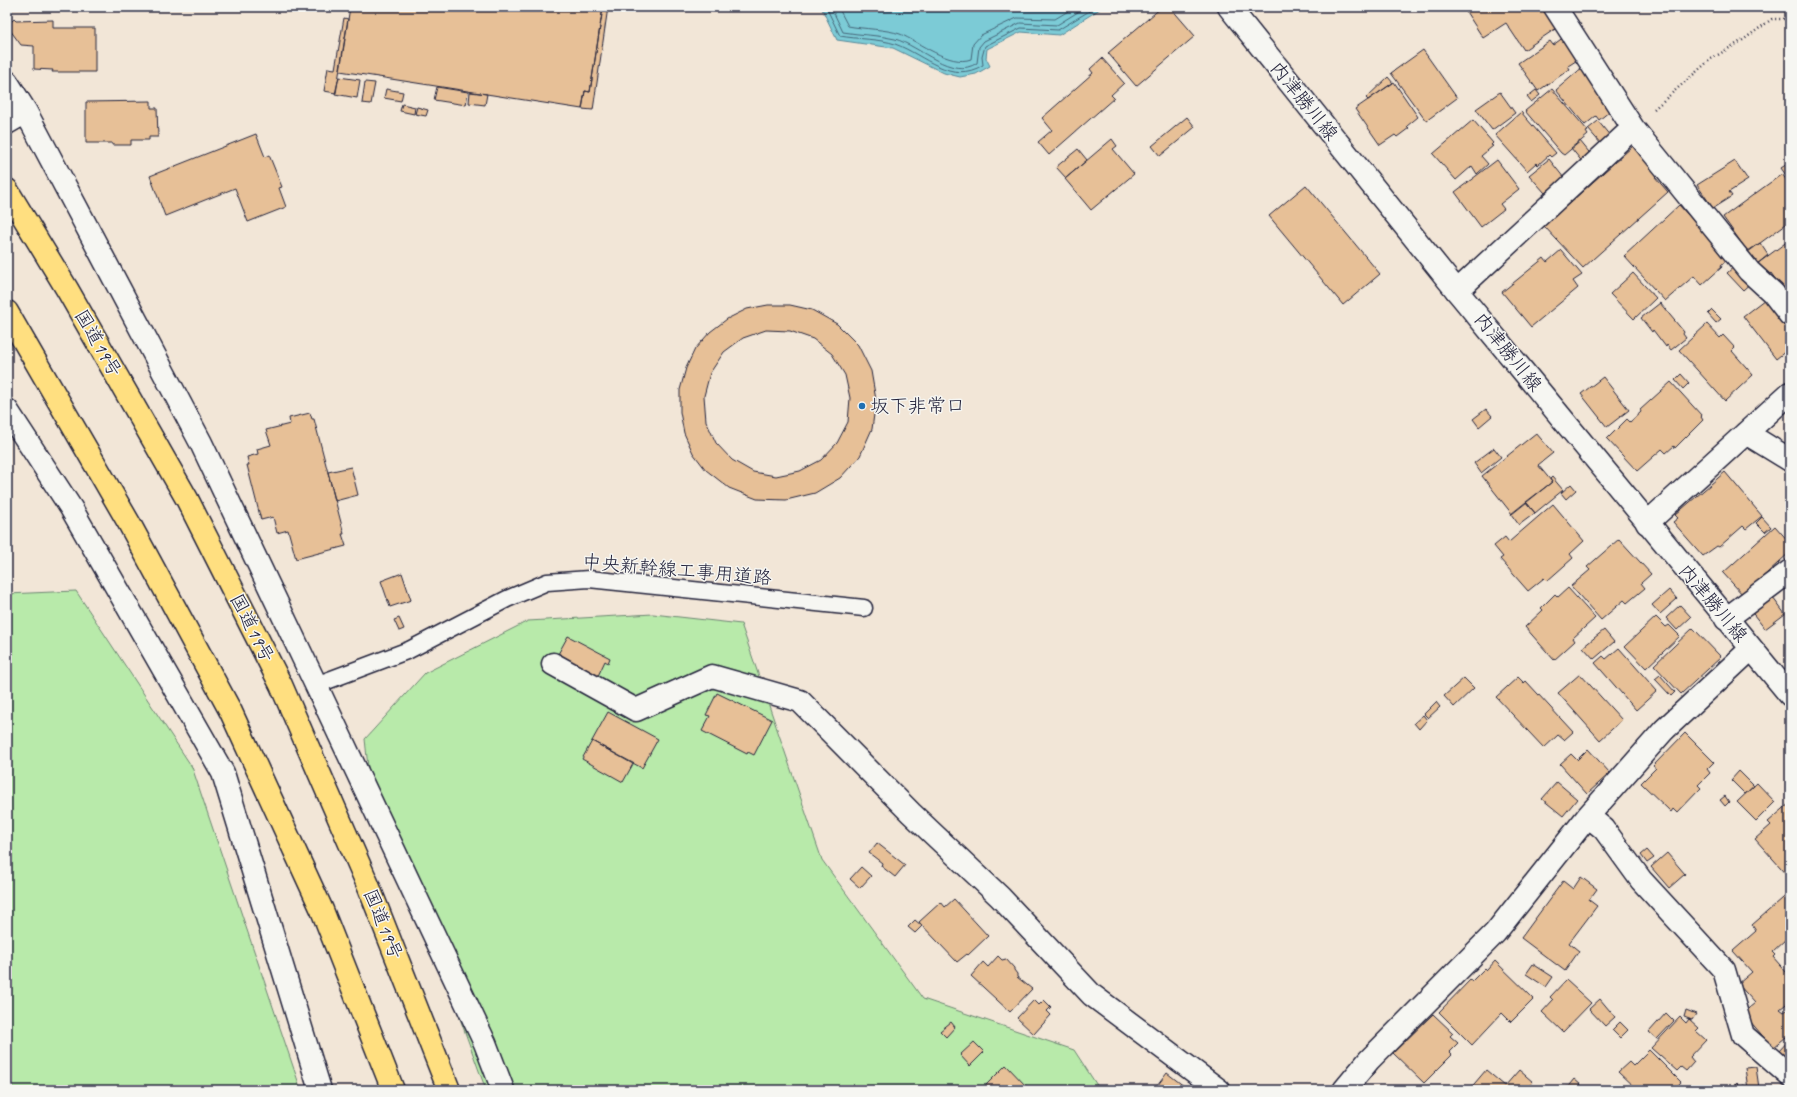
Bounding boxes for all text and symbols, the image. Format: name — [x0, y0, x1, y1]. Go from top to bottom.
street label: 内津勝川線 — [1265, 57, 1343, 145]
street label: 国道19号 — [69, 305, 127, 381]
street label: 内津勝川線 — [1469, 308, 1547, 396]
place label: 坂下非常口 — [870, 394, 965, 418]
marker: 坂下非常口 — [857, 401, 867, 411]
street label: 中央新幹線工事用道路 — [581, 550, 773, 590]
street label: 内津勝川線 — [1673, 559, 1753, 647]
street label: 国道19号 — [224, 590, 280, 666]
street label: 国道19号 — [358, 885, 408, 963]

